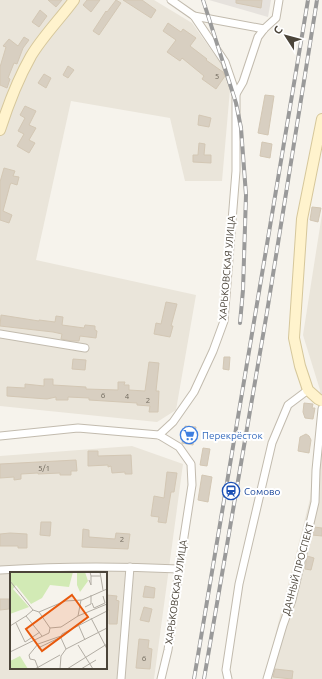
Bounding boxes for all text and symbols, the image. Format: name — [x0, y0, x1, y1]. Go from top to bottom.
north arrow — [266, 16, 306, 56]
text: С — [271, 24, 285, 36]
house number: 5 — [215, 72, 219, 81]
street label: ХАРЬКОВСКАЯ УЛИЦА — [217, 214, 237, 321]
house number: 6 — [101, 391, 106, 400]
house number: 4 — [125, 392, 130, 401]
house number: 2 — [146, 396, 150, 405]
supermarket icon: Перекрёсток — [179, 425, 199, 445]
place label: Перекрёсток — [202, 430, 263, 441]
house number: 5/1 — [38, 464, 50, 473]
station icon: Сомово — [221, 481, 241, 501]
place label: Сомово — [244, 486, 281, 497]
street label: ДАЧНЫЙ ПРОСПЕКТ — [280, 521, 316, 616]
house number: 2 — [120, 535, 124, 544]
street label: ХАРЬКОВСКАЯ УЛИЦА — [163, 539, 189, 645]
inset map — [10, 572, 107, 669]
house number: 6 — [142, 654, 147, 663]

